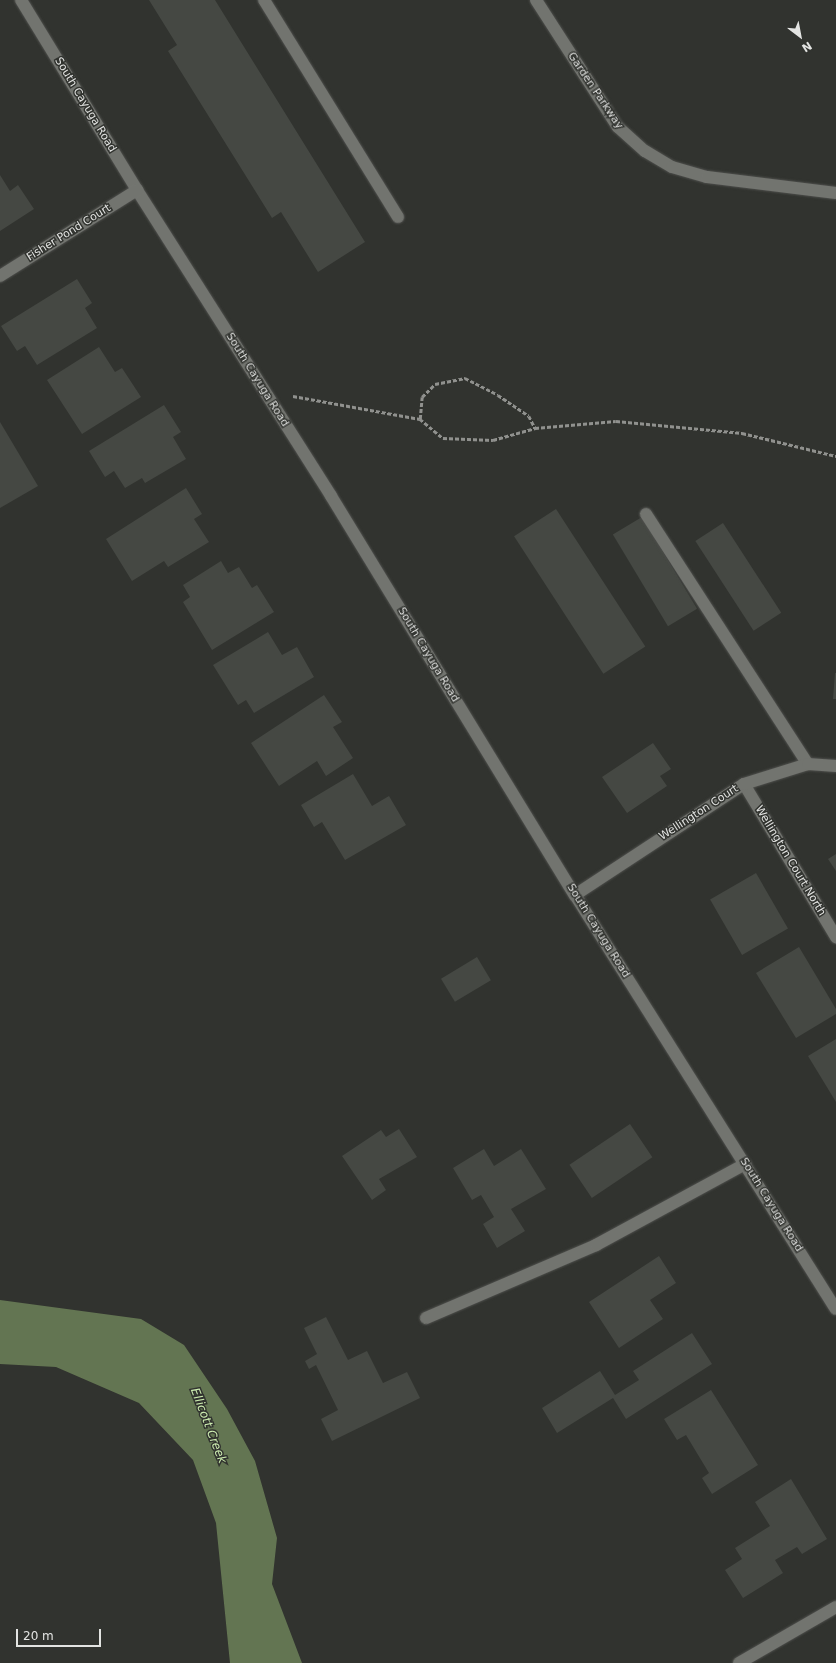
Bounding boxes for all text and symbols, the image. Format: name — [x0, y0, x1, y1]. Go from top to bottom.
north arrow — [780, 16, 820, 56]
text: N — [799, 39, 814, 55]
street label: Garden Parkway — [564, 50, 626, 132]
street label: South Cayuga Road — [51, 55, 119, 155]
street label: Fisher Pond Court — [24, 202, 114, 264]
street label: South Cayuga Road — [223, 331, 291, 429]
street label: South Cayuga Road — [394, 605, 462, 705]
street label: Wellington Court — [657, 782, 741, 844]
street label: Wellington Court North — [752, 804, 828, 918]
street label: South Cayuga Road — [564, 882, 632, 980]
street label: South Cayuga Road — [737, 1156, 805, 1254]
water label: Ellicott Creek — [187, 1386, 229, 1466]
scale bar — [18, 1621, 103, 1647]
text: 20 m — [23, 1629, 54, 1643]

